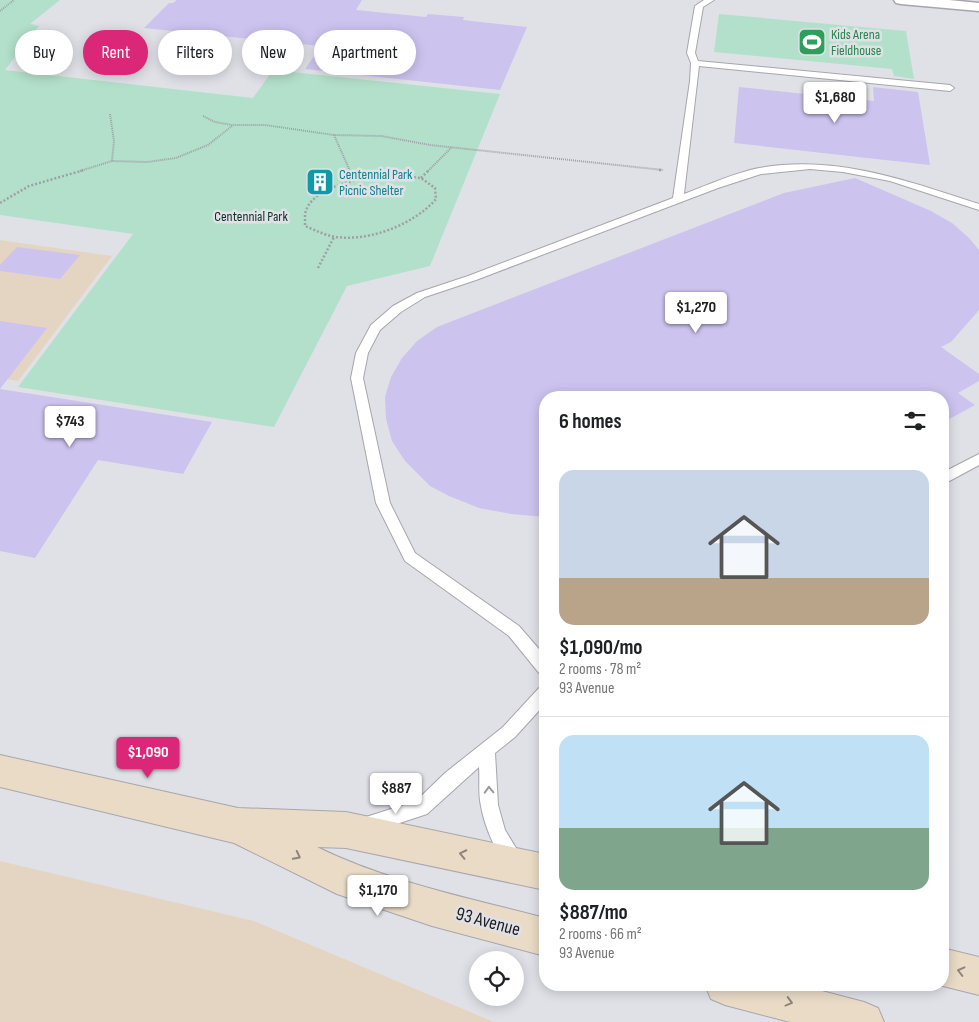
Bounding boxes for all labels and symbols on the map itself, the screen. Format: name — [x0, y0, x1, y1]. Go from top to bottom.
place label: Kids Arena Fieldhouse — [831, 26, 882, 59]
sports icon: Kids Arena Fieldhouse — [797, 27, 827, 57]
pin: $1,680 — [794, 82, 876, 124]
place label: Centennial Park Picnic Shelter — [339, 166, 413, 199]
building icon: Centennial Park Picnic Shelter — [305, 167, 335, 197]
park label: Centennial Park — [214, 208, 288, 225]
pin: $1,270 — [655, 292, 737, 334]
pin: $743 — [40, 406, 100, 448]
pin: $1,090 — [107, 736, 189, 779]
pin: $887 — [366, 772, 426, 815]
one-way arrow — [483, 785, 494, 793]
one-way arrow — [292, 850, 301, 860]
one-way arrow — [459, 850, 468, 860]
pin: $1,170 — [337, 874, 419, 917]
street label: 93 Avenue — [453, 902, 523, 942]
one-way arrow — [956, 966, 965, 977]
one-way arrow — [785, 996, 793, 1007]

